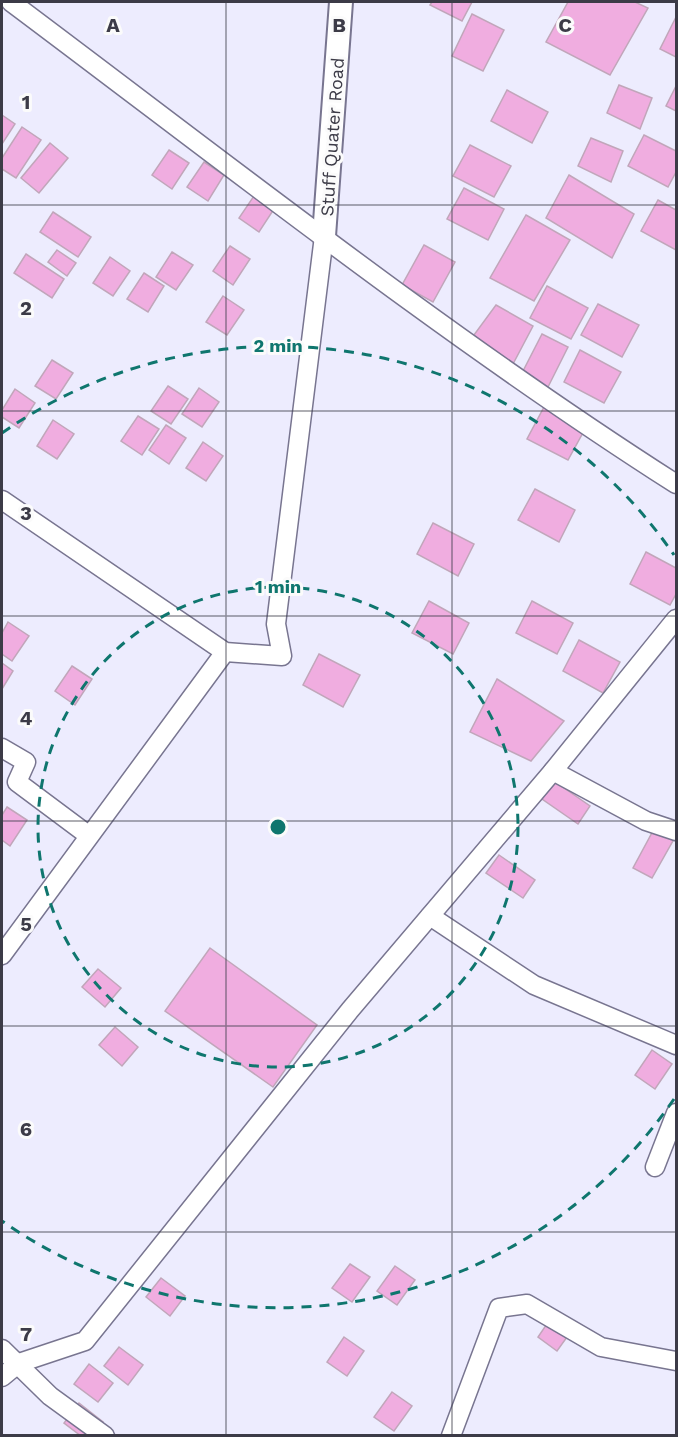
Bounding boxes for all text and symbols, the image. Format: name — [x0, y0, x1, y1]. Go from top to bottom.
text: A — [106, 13, 120, 37]
text: B — [332, 13, 346, 37]
text: C — [558, 13, 572, 37]
street label: Stuff Quater Road — [316, 57, 348, 217]
text: 1 — [22, 90, 30, 114]
text: 2 — [20, 296, 32, 320]
text: 2 min — [253, 335, 303, 356]
text: 3 — [20, 501, 32, 525]
text: 1 min — [255, 576, 301, 597]
text: 4 — [20, 706, 33, 730]
centre of rings — [268, 817, 288, 837]
text: 5 — [20, 912, 32, 936]
text: 6 — [20, 1117, 32, 1141]
text: 7 — [20, 1322, 32, 1346]

